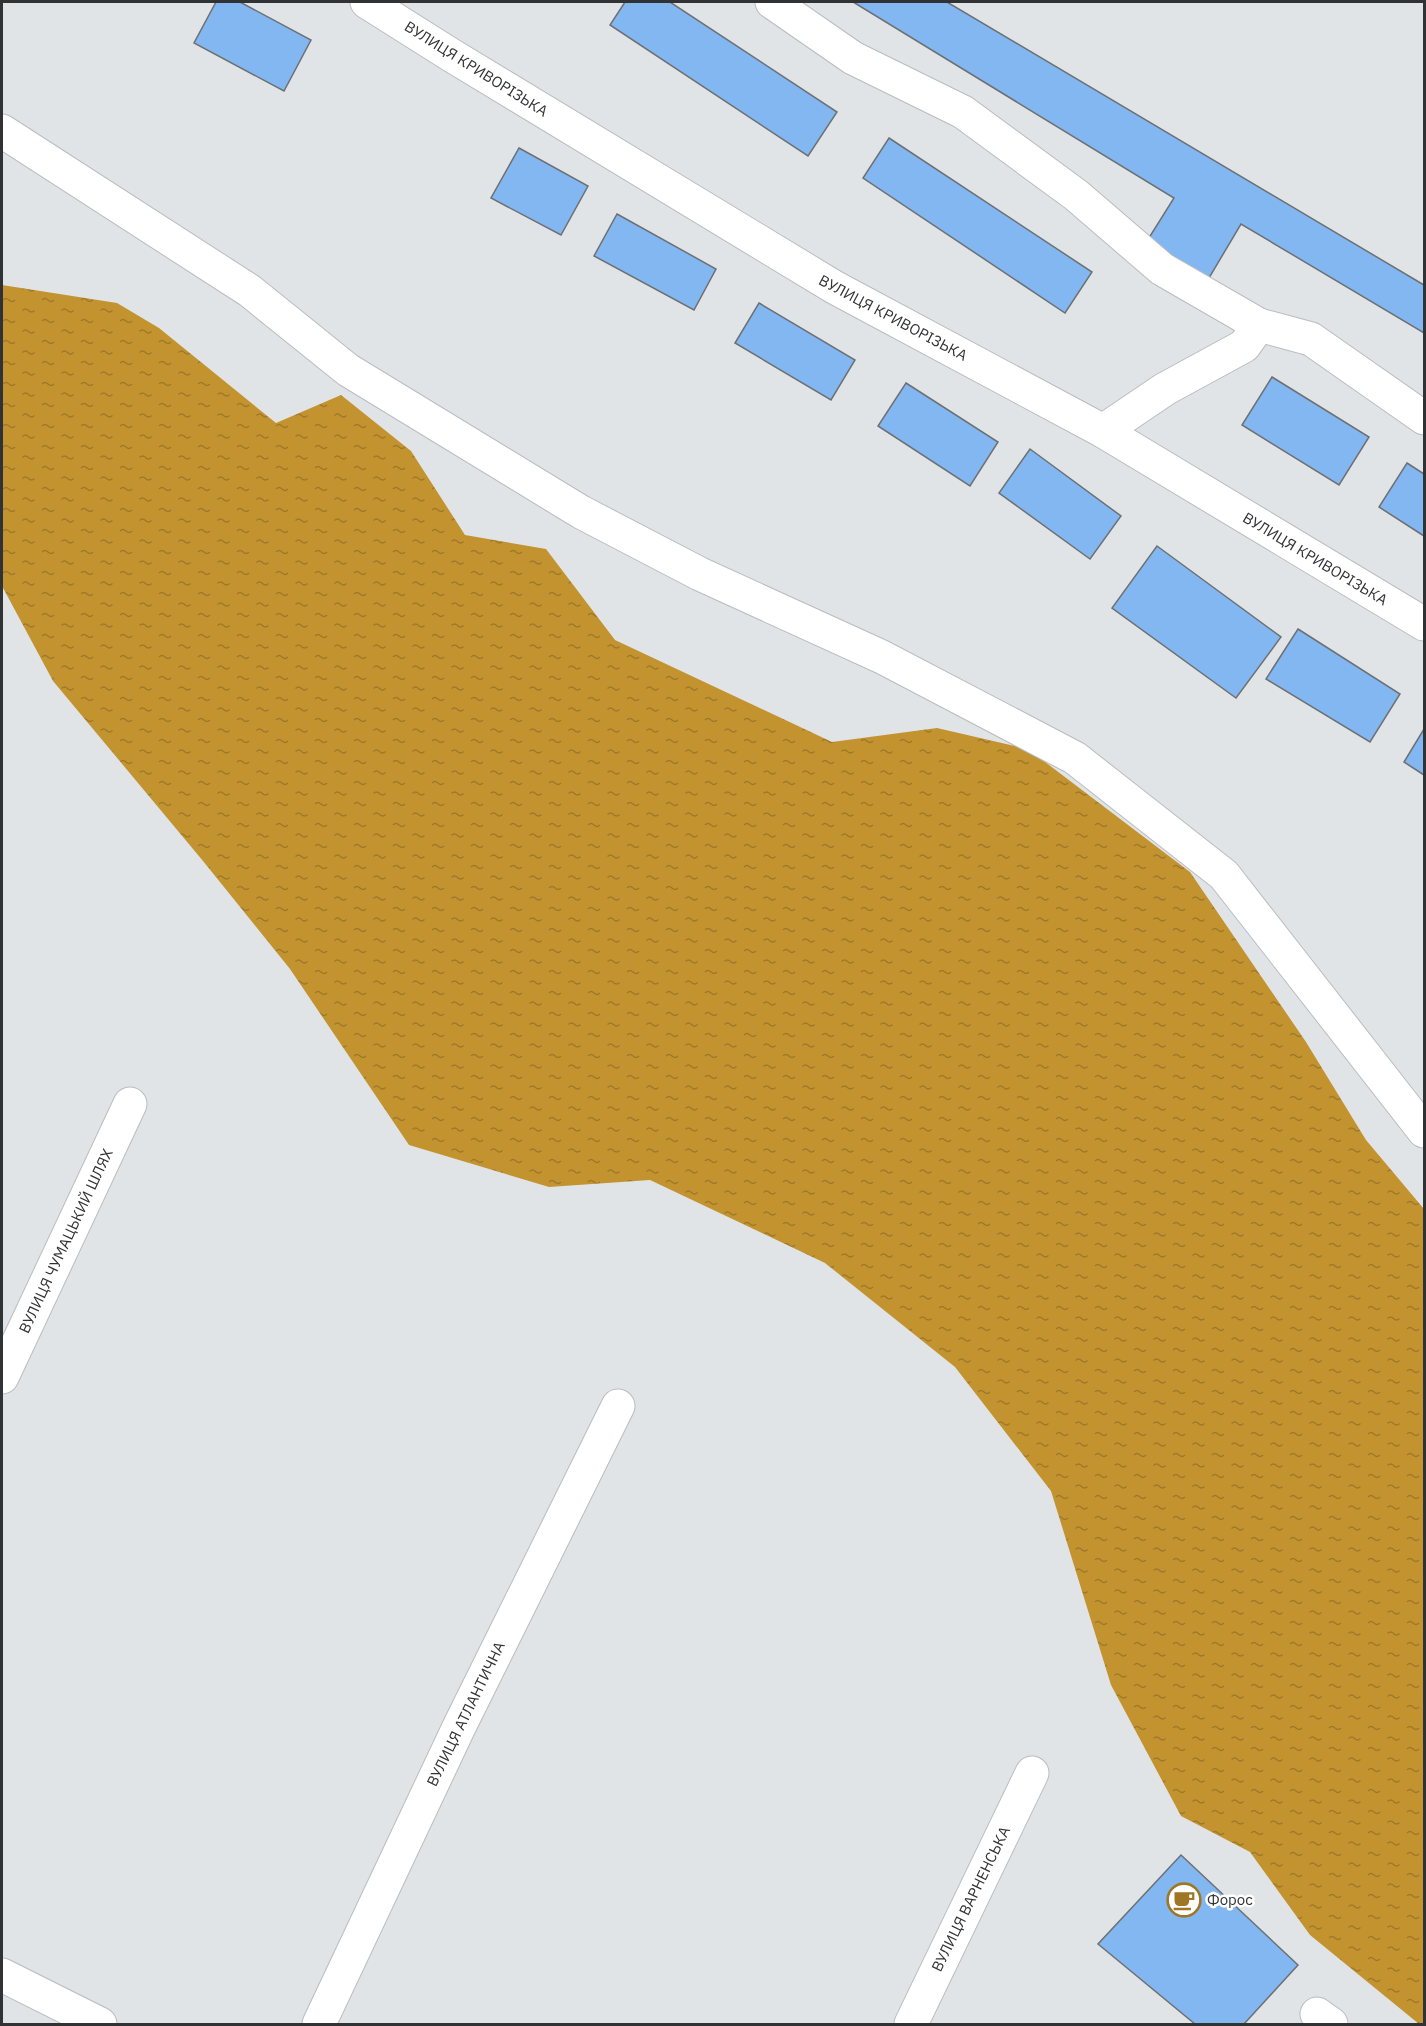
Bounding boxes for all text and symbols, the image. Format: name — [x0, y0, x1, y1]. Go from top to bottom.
street label: ВУЛИЦЯ КРИВОРІЗЬКА — [401, 17, 552, 121]
street label: ВУЛИЦЯ КРИВОРІЗЬКА — [816, 270, 971, 365]
street label: ВУЛИЦЯ КРИВОРІЗЬКА — [1239, 508, 1391, 610]
street label: ВУЛИЦЯ ЧУМАЦЬКИЙ ШЛЯХ — [14, 1145, 117, 1336]
street label: ВУЛИЦЯ АТЛАНТИЧНА — [422, 1638, 509, 1789]
street label: ВУЛИЦЯ ВАРНЕНСЬКА — [927, 1823, 1014, 1975]
cafe icon: Форос — [1166, 1882, 1202, 1918]
place label: Форос — [1207, 1890, 1253, 1909]

